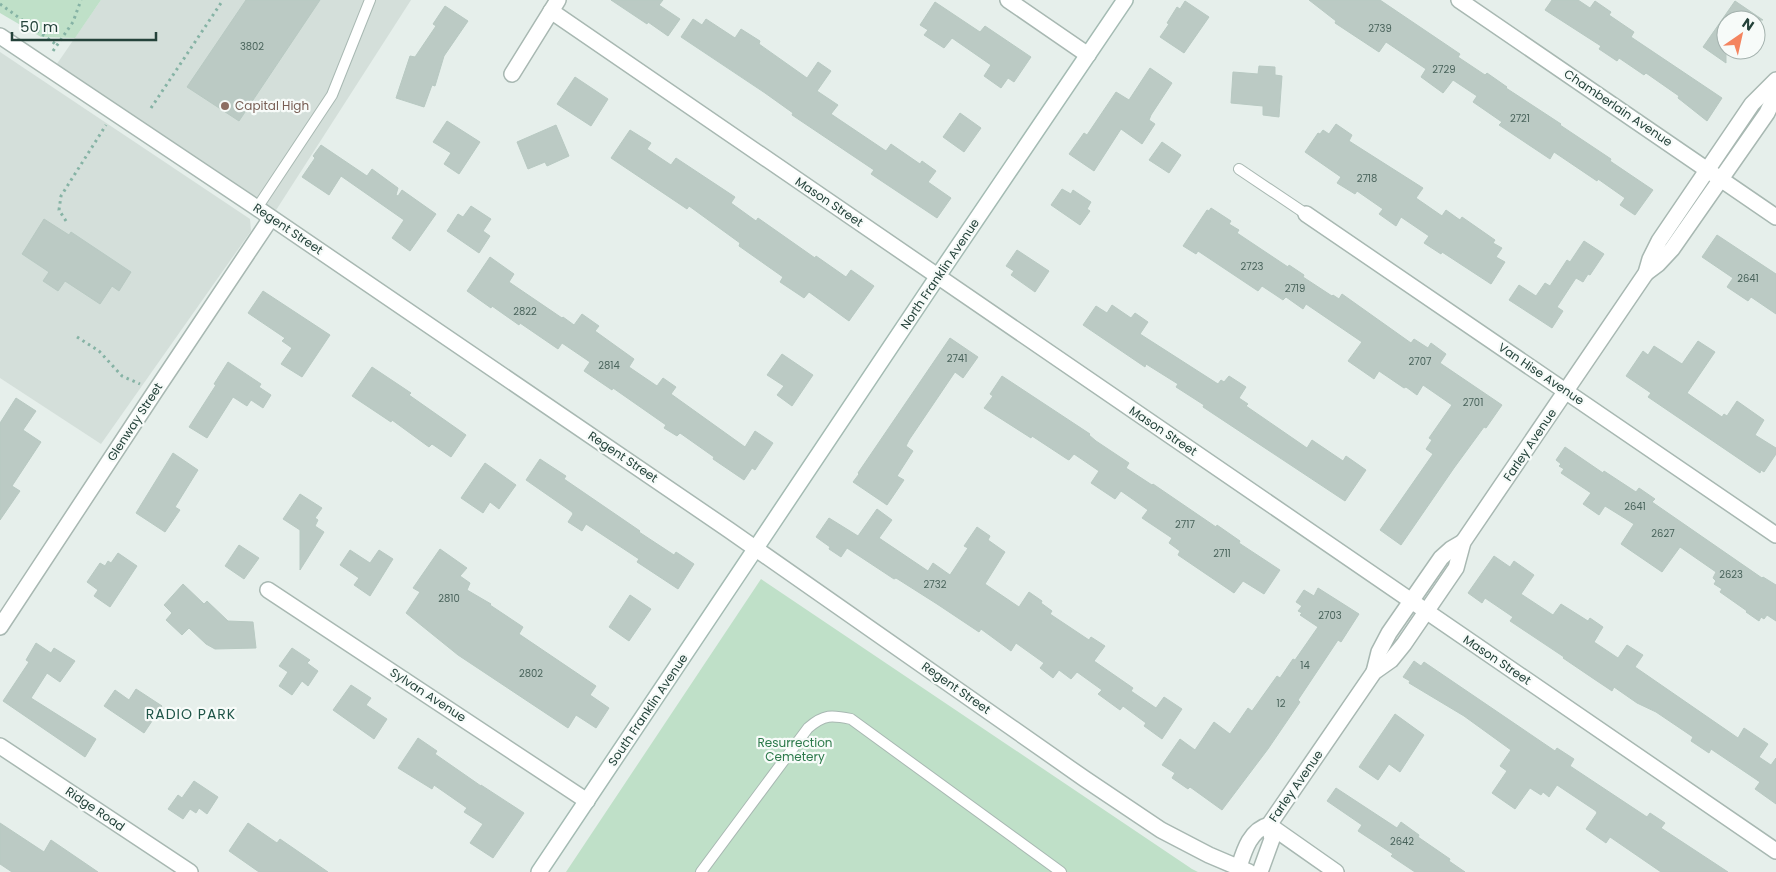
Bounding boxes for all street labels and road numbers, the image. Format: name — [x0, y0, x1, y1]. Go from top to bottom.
street label: Chamberlain Avenue — [1561, 65, 1676, 150]
street label: Mason Street — [792, 173, 867, 231]
street label: Regent Street — [250, 199, 326, 258]
street label: North Franklin Avenue — [896, 215, 983, 332]
street label: Van Hise Avenue — [1495, 338, 1588, 409]
street label: Glenway Street — [103, 379, 166, 464]
street label: Mason Street — [1126, 402, 1201, 460]
street label: Farley Avenue — [1499, 405, 1560, 484]
street label: Regent Street — [585, 427, 661, 486]
street label: Mason Street — [1460, 631, 1535, 689]
street label: South Franklin Avenue — [604, 650, 692, 769]
street label: Regent Street — [918, 657, 994, 718]
street label: Sylvan Avenue — [387, 664, 470, 726]
street label: Farley Avenue — [1265, 746, 1327, 825]
street label: Ridge Road — [62, 782, 128, 835]

